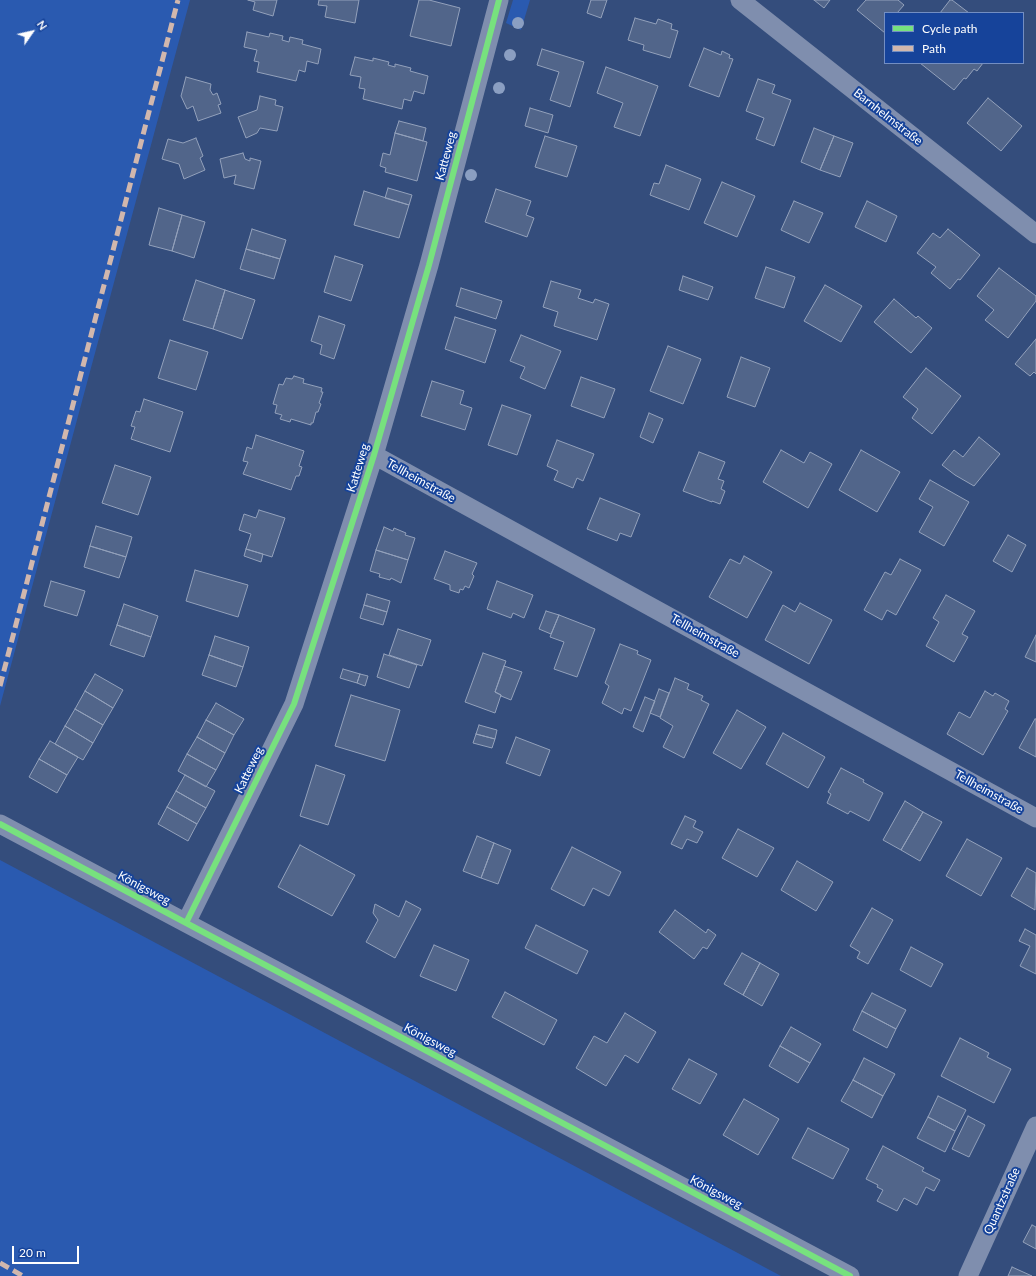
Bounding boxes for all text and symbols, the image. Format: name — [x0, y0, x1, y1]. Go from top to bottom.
north arrow — [12, 12, 52, 52]
legend — [884, 12, 1024, 64]
text: N — [35, 18, 50, 32]
text: Cycle path — [922, 21, 977, 36]
text: Path — [922, 41, 946, 56]
street label: Barnhelmstraße — [851, 86, 925, 148]
street label: Katteweg — [433, 130, 459, 182]
street label: Katteweg — [344, 442, 372, 494]
street label: Tellheimstraße — [384, 456, 458, 506]
street label: Tellheimstraße — [668, 611, 742, 661]
street label: Katteweg — [232, 744, 266, 796]
street label: Tellheimstraße — [952, 767, 1026, 817]
street label: Königsweg — [115, 868, 173, 908]
street label: Königsweg — [401, 1020, 459, 1060]
street label: Quantzstraße — [981, 1165, 1023, 1237]
street label: Königsweg — [687, 1172, 745, 1212]
scale bar — [14, 1238, 81, 1264]
text: 20 m — [19, 1245, 46, 1260]

